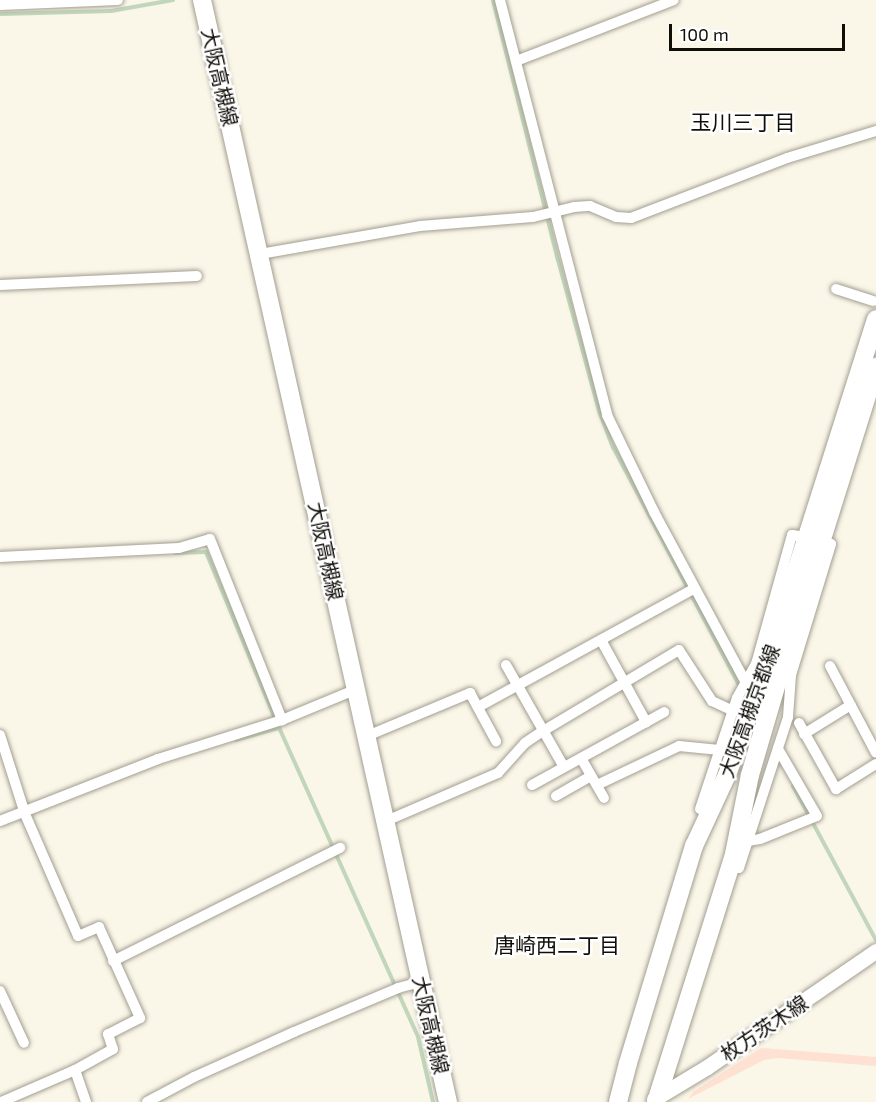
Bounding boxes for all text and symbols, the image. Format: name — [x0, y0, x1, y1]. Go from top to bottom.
scale bar — [672, 12, 848, 50]
text: 100 m — [680, 23, 729, 45]
street label: 大阪高槻線 — [197, 26, 243, 128]
district label: 玉川三丁目 — [691, 109, 795, 135]
street label: 大阪高槻線 — [304, 500, 348, 602]
street label: 大阪高槻京都線 — [714, 641, 784, 781]
district label: 唐崎西二丁目 — [494, 932, 620, 958]
street label: 大阪高槻線 — [408, 974, 454, 1076]
street label: 枚方茨木線 — [716, 990, 812, 1066]

